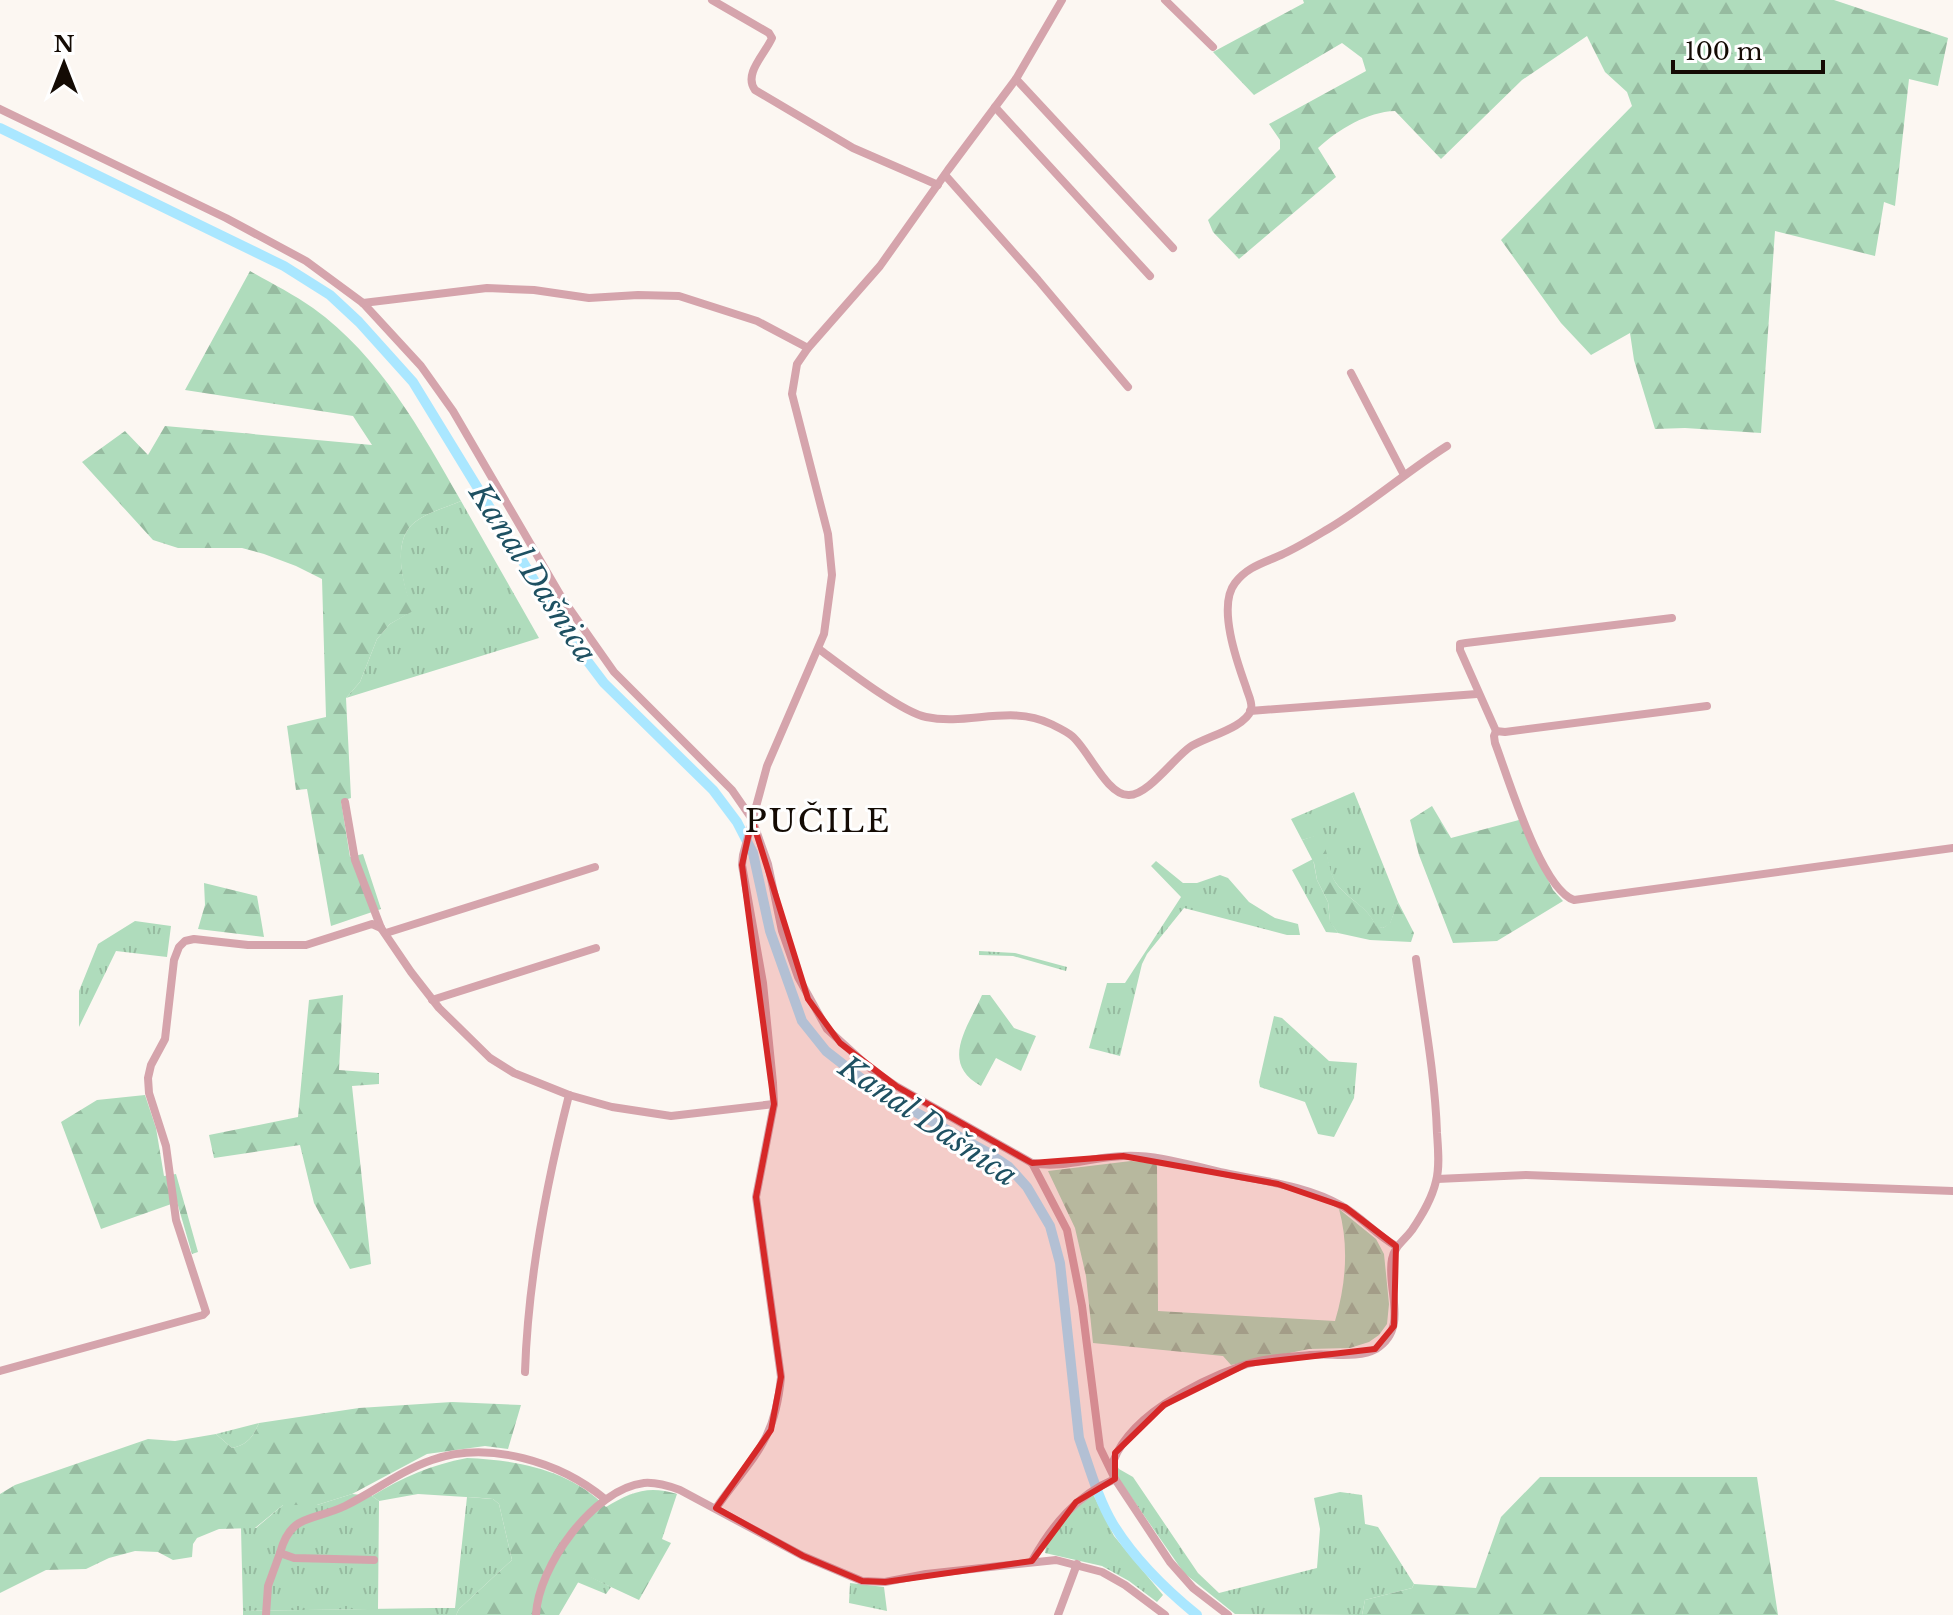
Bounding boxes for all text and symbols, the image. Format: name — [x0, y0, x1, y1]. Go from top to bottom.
north arrow — [24, 24, 104, 104]
scale bar — [1673, 24, 1823, 74]
text: N — [54, 31, 75, 58]
text: 100 m — [1685, 37, 1763, 66]
water label: Kanal Dašnica — [461, 475, 605, 670]
district label: PUČILE — [745, 801, 891, 841]
water label: Kanal Dašnica — [831, 1047, 1024, 1194]

